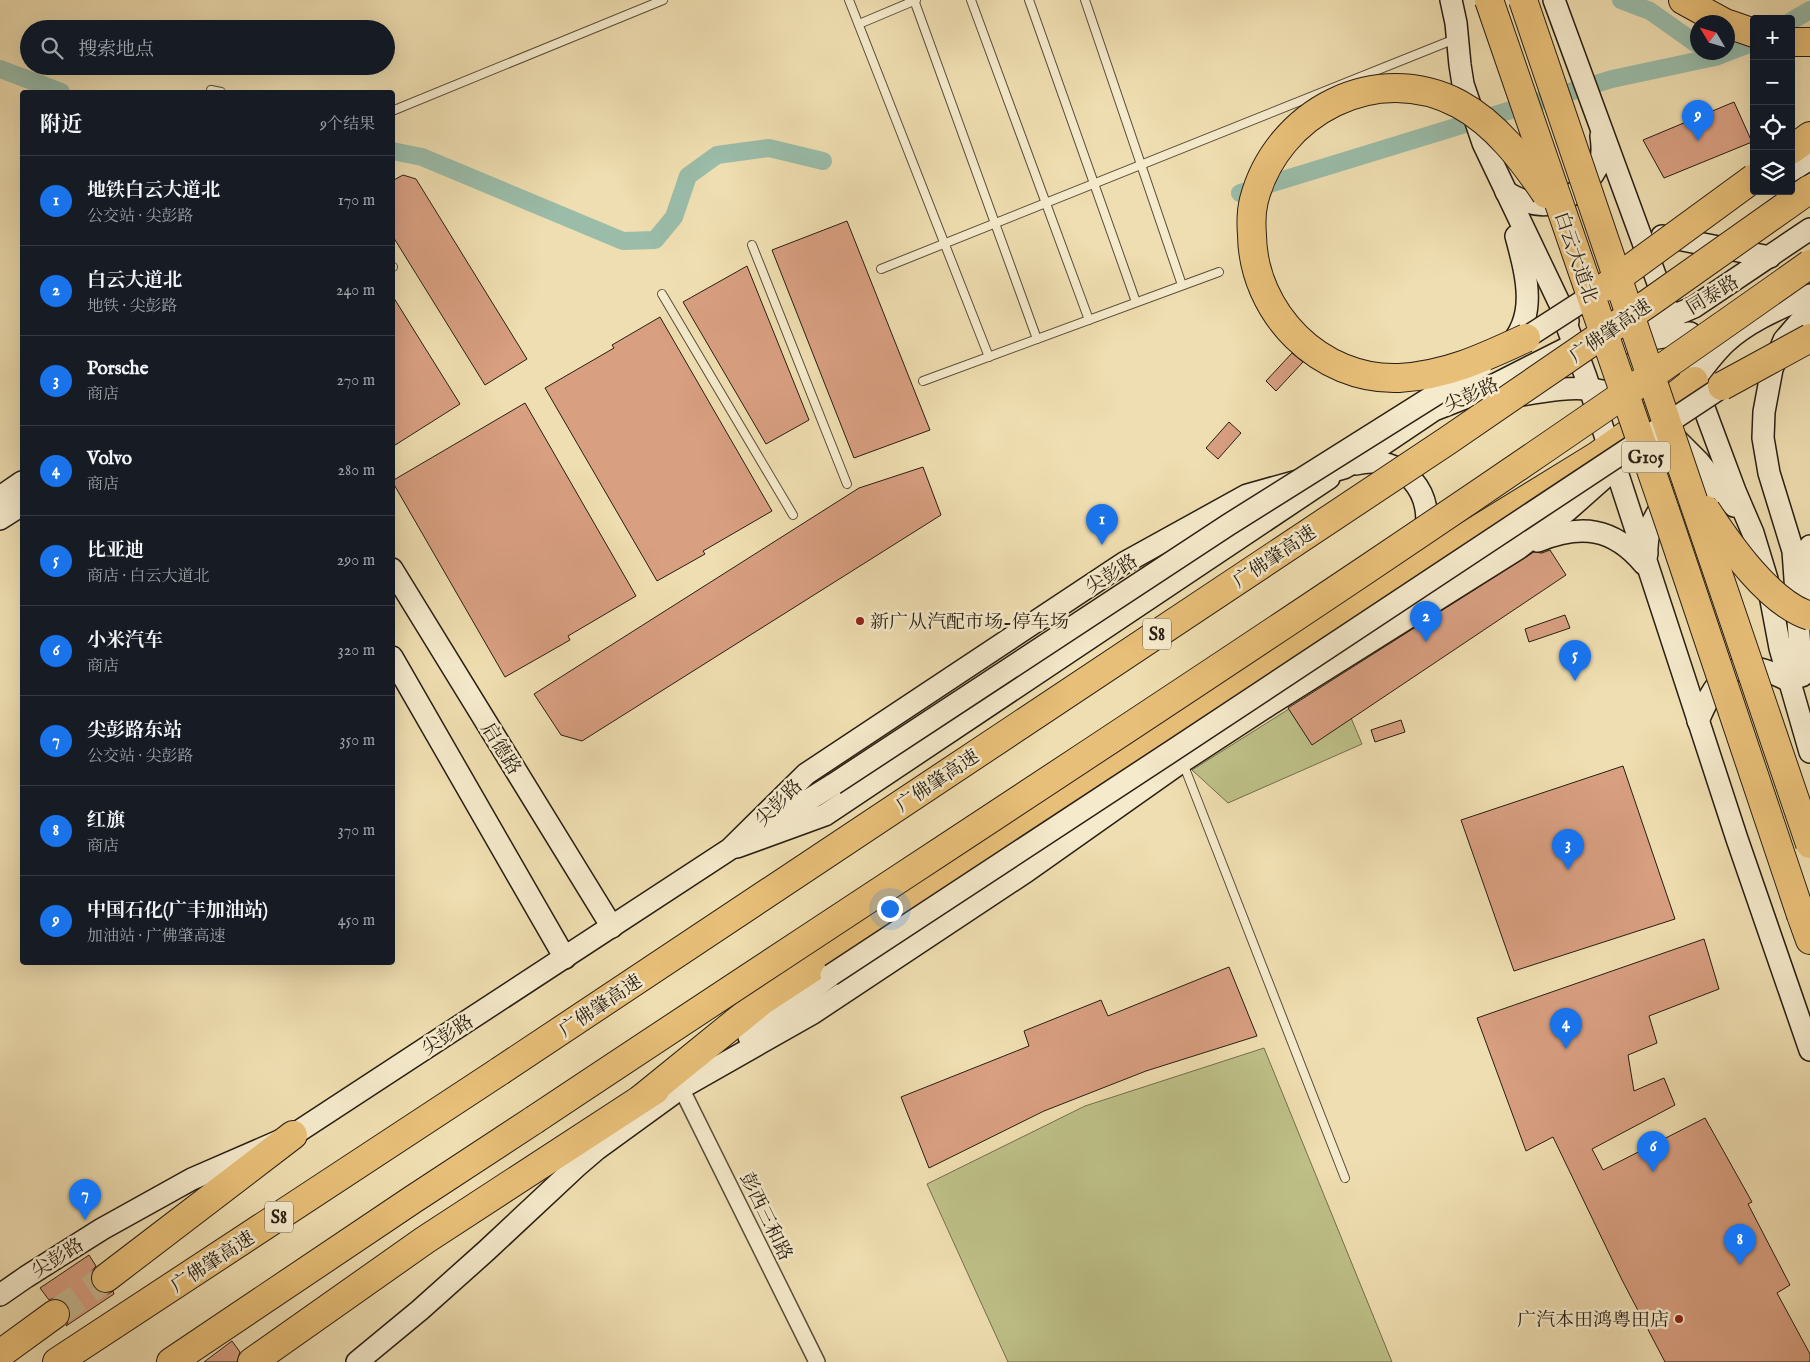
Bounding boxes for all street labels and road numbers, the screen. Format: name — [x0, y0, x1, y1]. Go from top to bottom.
street label: 白云大道北 — [1548, 209, 1602, 306]
street label: 同泰路 — [1682, 271, 1744, 321]
street label: 广佛肇高速 — [1565, 295, 1657, 369]
street label: 尖彭路 — [1441, 373, 1503, 418]
road number: G105 — [1622, 442, 1670, 472]
street label: 广佛肇高速 — [1229, 521, 1321, 594]
street label: 尖彭路 — [1082, 549, 1143, 600]
road number: S8 — [1143, 618, 1171, 650]
street label: 启德路 — [475, 719, 526, 780]
street label: 广佛肇高速 — [892, 745, 984, 818]
street label: 尖彭路 — [751, 775, 808, 832]
street label: 广佛肇高速 — [555, 970, 647, 1043]
street label: 尖彭路 — [418, 1010, 479, 1061]
street label: 彭西三和路 — [734, 1169, 797, 1265]
road number: S8 — [265, 1202, 293, 1232]
street label: 广佛肇高速 — [167, 1227, 259, 1299]
street label: 尖彭路 — [28, 1233, 89, 1284]

